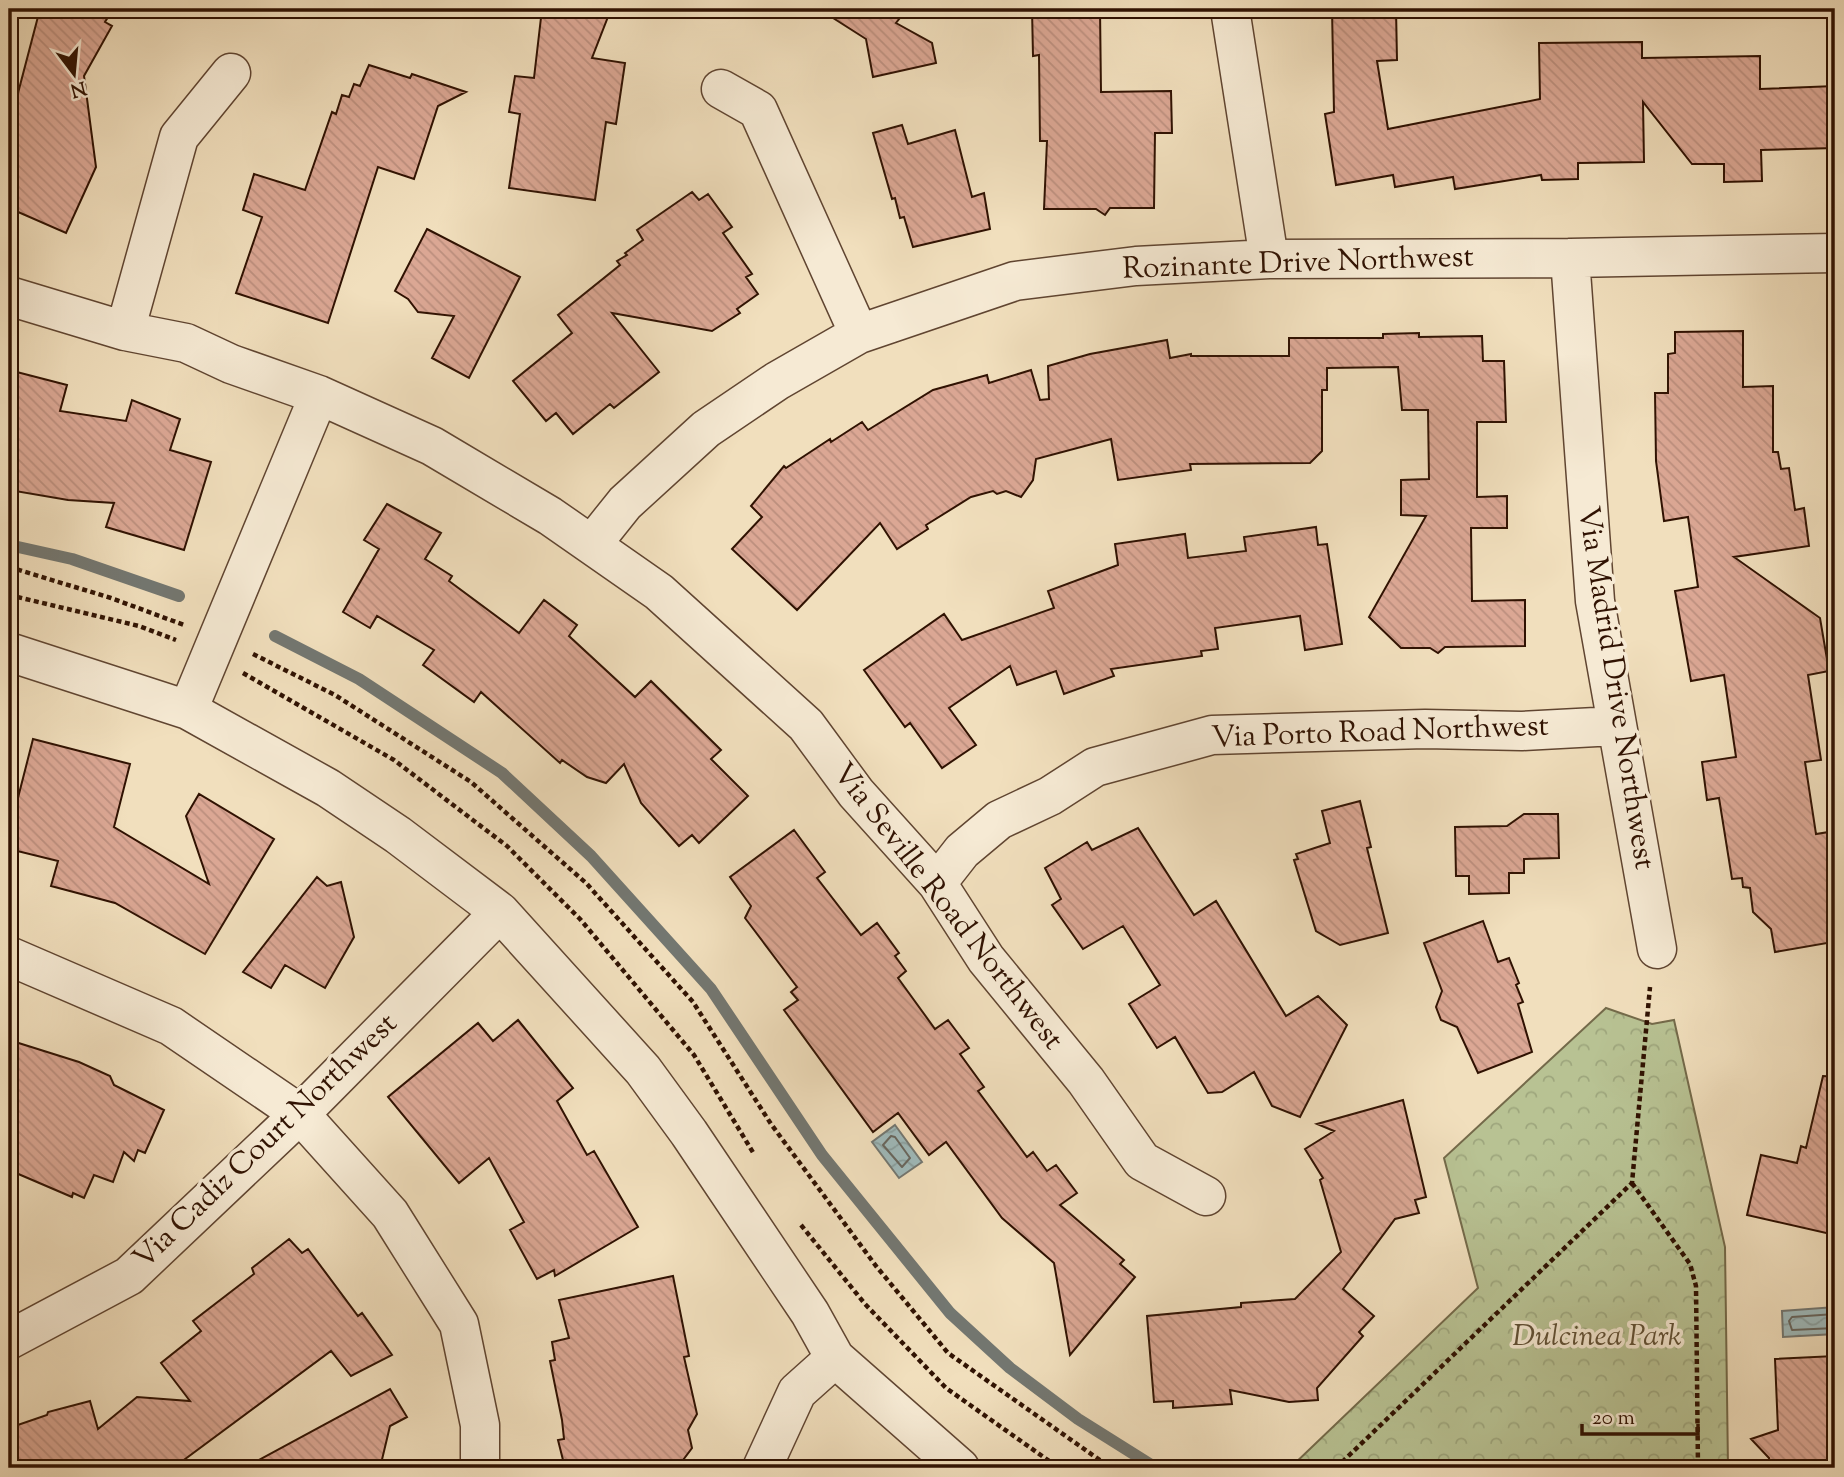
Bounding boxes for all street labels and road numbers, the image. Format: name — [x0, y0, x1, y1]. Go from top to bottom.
street label: Rozinante Drive Northwest — [1122, 236, 1474, 292]
street label: Via Madrid Drive Northwest — [1565, 504, 1665, 872]
street label: Via Porto Road Northwest — [1210, 706, 1550, 760]
street label: Via Seville Road Northwest — [821, 754, 1073, 1060]
street label: Via Cadiz Court Northwest — [124, 1004, 408, 1280]

